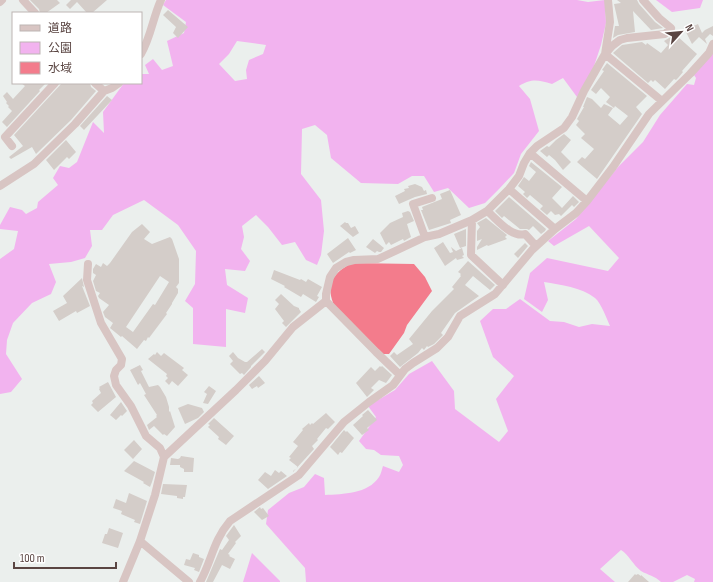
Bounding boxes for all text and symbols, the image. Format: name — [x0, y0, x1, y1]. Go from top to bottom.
legend — [12, 12, 142, 84]
north arrow — [661, 12, 701, 52]
text: 道路 — [48, 21, 72, 36]
text: N — [682, 22, 697, 33]
text: 公園 — [48, 41, 72, 56]
text: 水域 — [48, 61, 72, 76]
scale bar — [14, 544, 116, 570]
text: 100 m — [20, 551, 45, 566]

